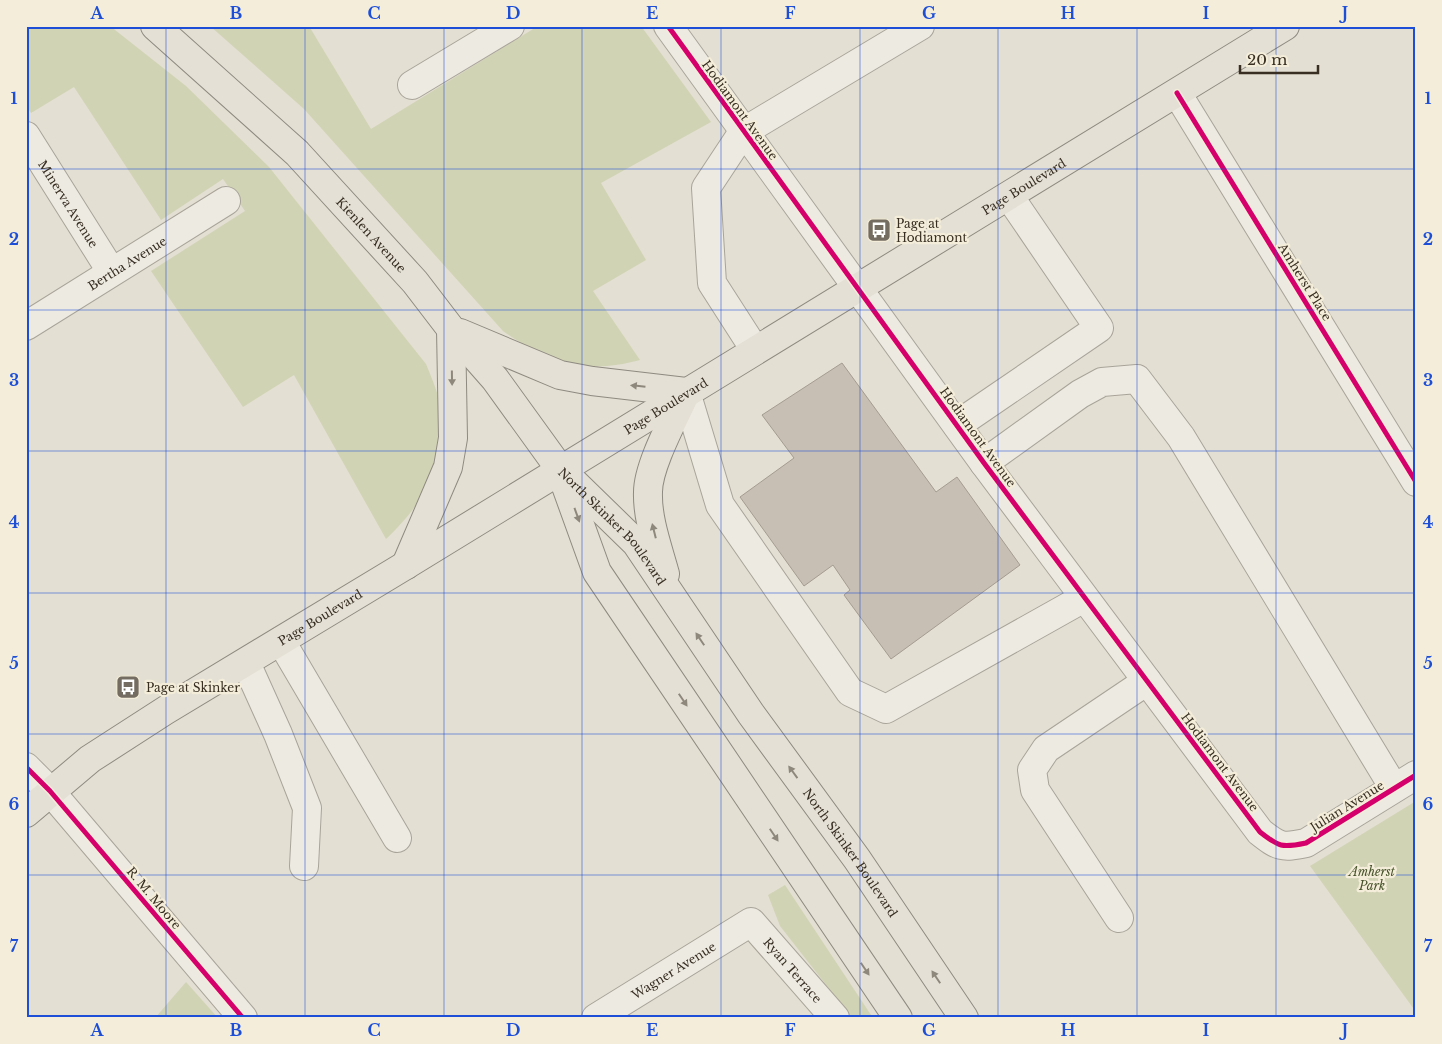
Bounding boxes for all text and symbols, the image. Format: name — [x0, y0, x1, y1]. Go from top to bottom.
text: A — [90, 3, 105, 23]
text: B — [230, 3, 243, 23]
text: C — [367, 3, 381, 23]
text: D — [506, 3, 520, 23]
text: E — [646, 3, 658, 23]
text: F — [784, 3, 796, 23]
text: G — [922, 3, 936, 23]
text: H — [1060, 3, 1076, 23]
text: I — [1203, 3, 1210, 23]
text: J — [1339, 3, 1348, 23]
scale bar — [1240, 42, 1317, 74]
text: 20 m — [1247, 50, 1287, 69]
street label: Hodiamont Avenue — [699, 57, 781, 163]
text: 1 — [11, 88, 18, 108]
text: 1 — [1425, 88, 1432, 108]
street label: Page Boulevard — [979, 155, 1068, 218]
street label: Minerva Avenue — [35, 157, 102, 250]
street label: Kienlen Avenue — [333, 194, 410, 275]
place label: Page at Hodiamont — [896, 216, 967, 245]
bus stop icon: Page at Hodiamont — [866, 217, 892, 243]
text: 2 — [9, 229, 19, 249]
text: 2 — [1423, 229, 1433, 249]
street label: Bertha Avenue — [85, 233, 169, 293]
street label: Amherst Place — [1275, 240, 1335, 324]
text: 3 — [9, 370, 19, 390]
one-way arrow — [448, 370, 456, 386]
text: 3 — [1423, 370, 1433, 390]
street label: Page Boulevard — [621, 374, 710, 437]
one-way arrow — [630, 382, 646, 390]
street label: Hodiamont Avenue — [937, 384, 1019, 490]
street label: North Skinker Boulevard — [555, 464, 669, 588]
one-way arrow — [573, 508, 581, 523]
text: 4 — [9, 512, 19, 532]
text: 4 — [1423, 512, 1433, 532]
one-way arrow — [650, 523, 658, 538]
street label: Page Boulevard — [275, 586, 365, 648]
one-way arrow — [695, 632, 705, 646]
text: 5 — [9, 653, 19, 673]
text: 5 — [1423, 653, 1433, 673]
bus stop icon: Page at Skinker — [115, 674, 141, 700]
place label: Page at Skinker — [146, 680, 240, 695]
one-way arrow — [678, 693, 688, 707]
street label: Hodiamont Avenue — [1178, 710, 1262, 814]
one-way arrow — [788, 766, 799, 779]
street label: Julian Avenue — [1306, 777, 1387, 836]
street label: North Skinker Boulevard — [800, 785, 901, 920]
text: 6 — [9, 794, 20, 814]
text: 6 — [1423, 794, 1434, 814]
one-way arrow — [769, 828, 779, 842]
street label: R. M. Moore — [124, 864, 184, 932]
park label: Amherst Park — [1347, 864, 1396, 893]
street label: Ryan Terrace — [761, 934, 825, 1006]
text: 7 — [10, 936, 19, 956]
text: 7 — [1424, 936, 1433, 956]
street label: Wagner Avenue — [628, 938, 718, 1002]
one-way arrow — [860, 963, 870, 976]
one-way arrow — [931, 971, 941, 984]
text: A — [90, 1020, 105, 1040]
text: B — [230, 1020, 243, 1040]
text: C — [367, 1020, 381, 1040]
text: D — [506, 1020, 520, 1040]
text: E — [646, 1020, 658, 1040]
text: F — [784, 1020, 796, 1040]
text: G — [922, 1020, 936, 1040]
text: H — [1060, 1020, 1076, 1040]
text: I — [1203, 1020, 1210, 1040]
text: J — [1339, 1020, 1348, 1040]

